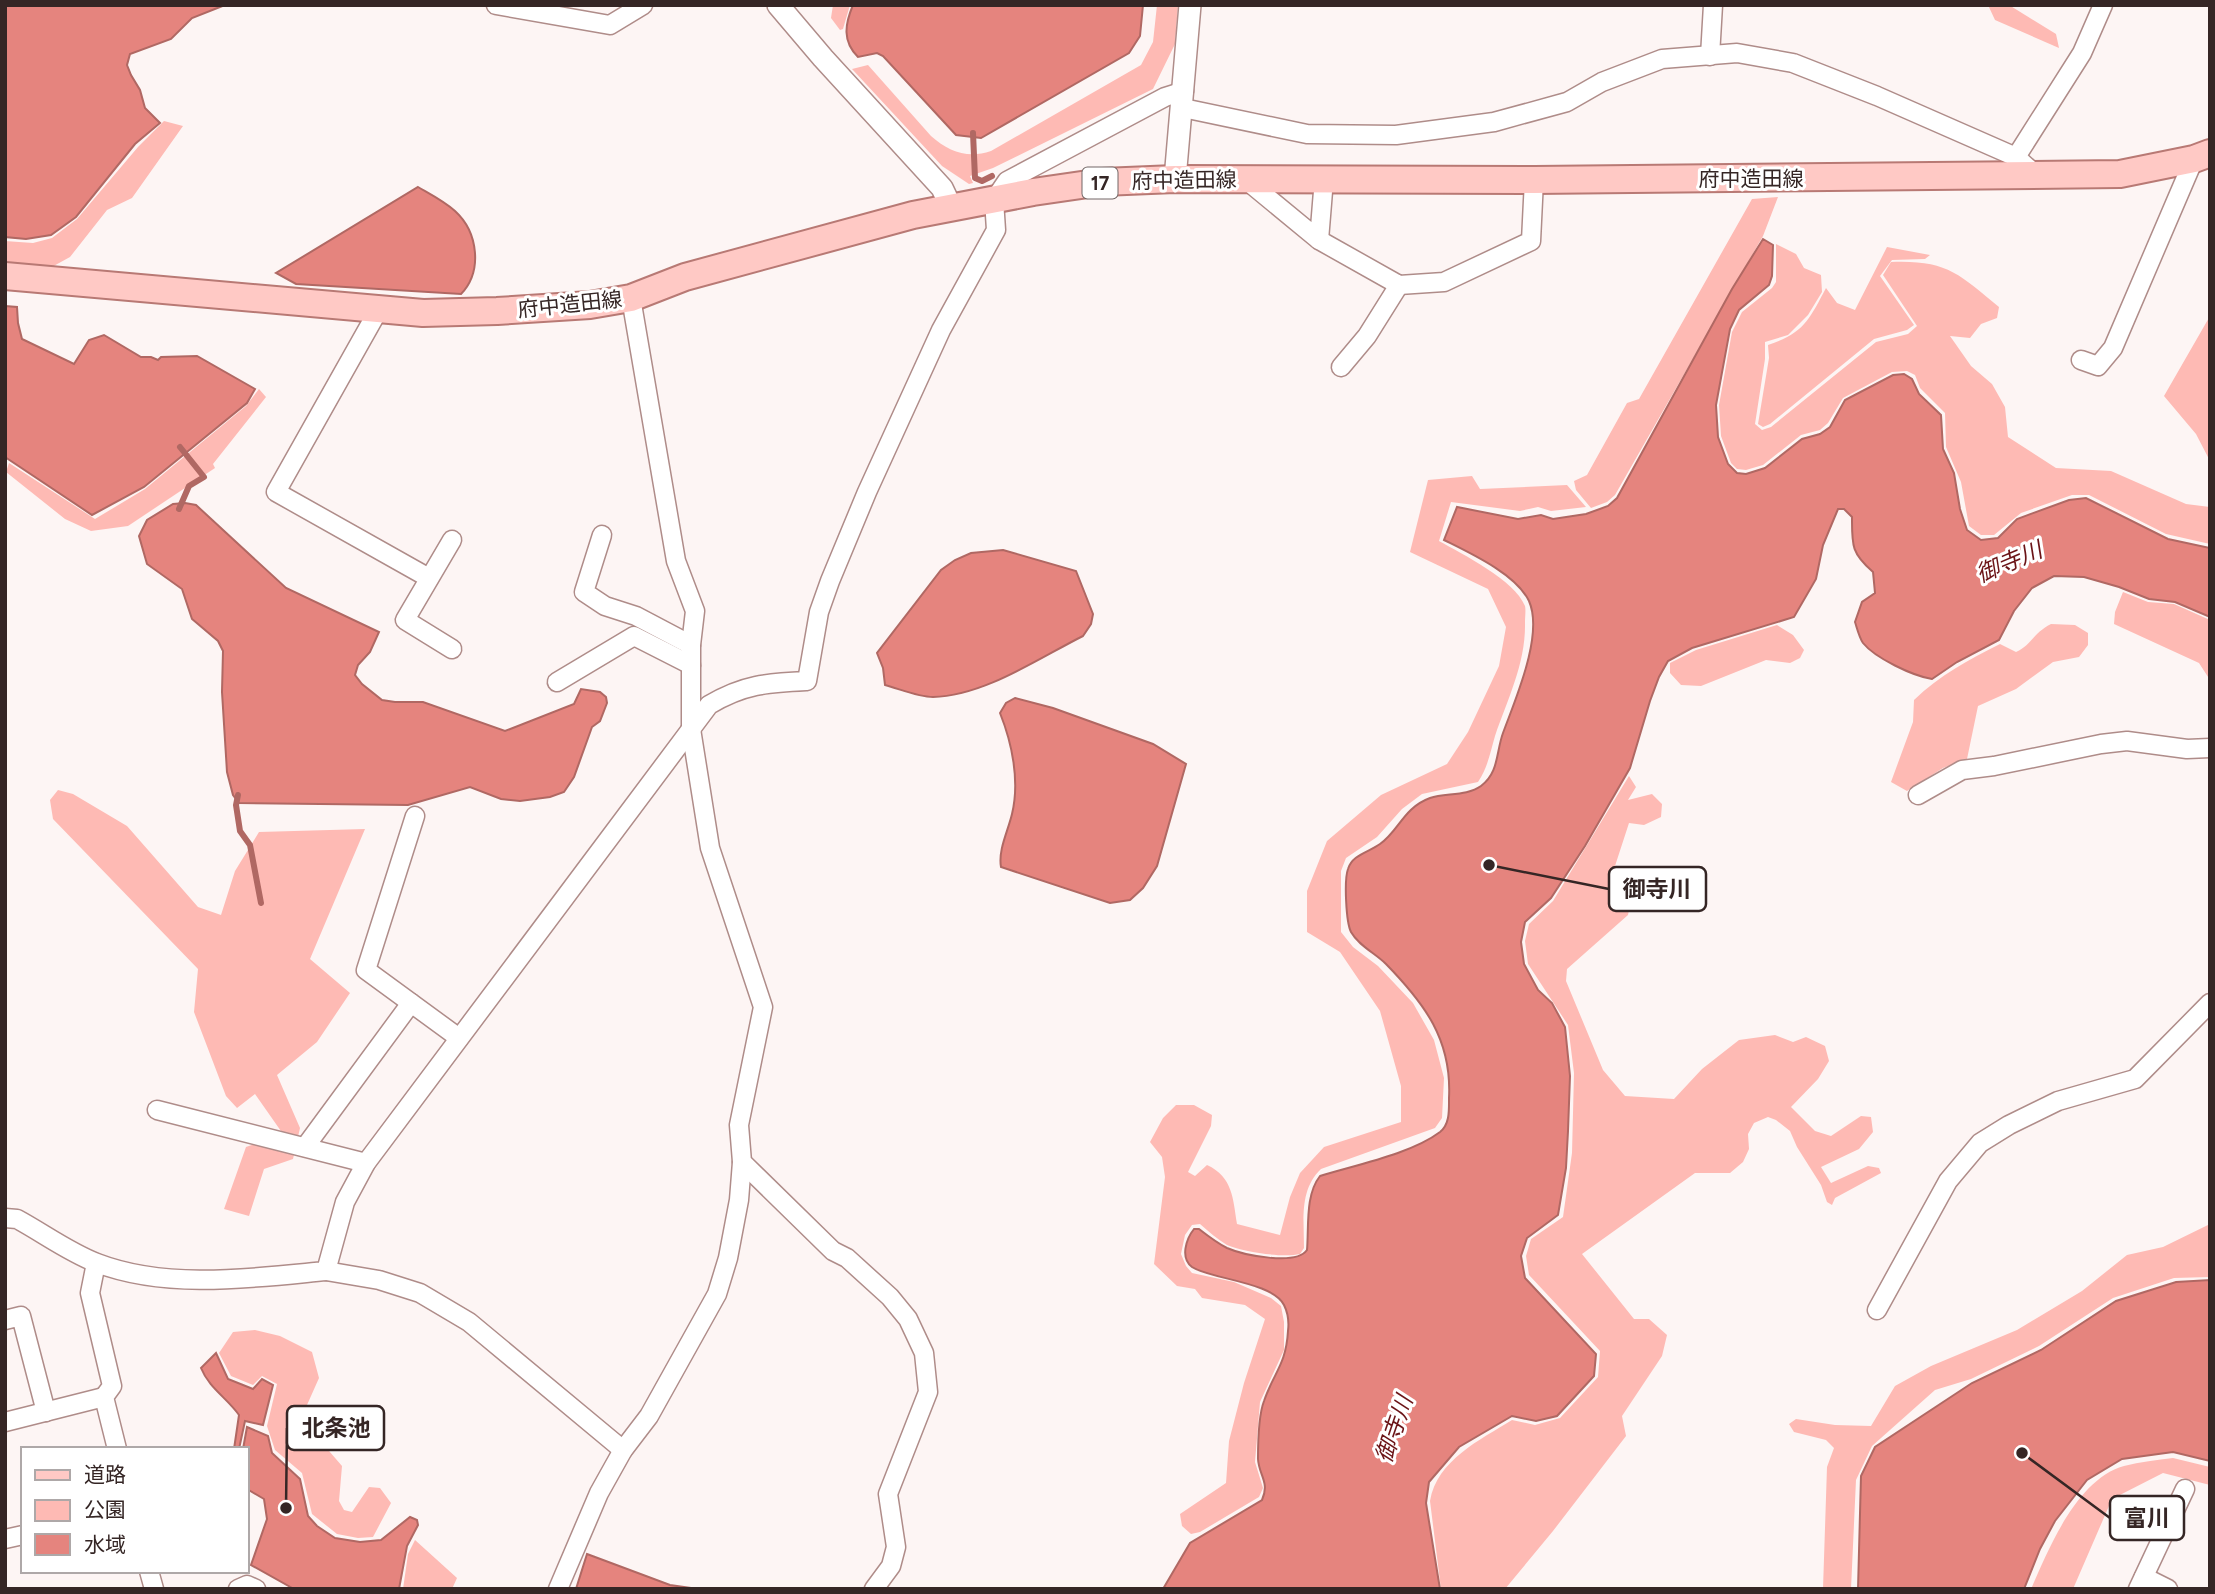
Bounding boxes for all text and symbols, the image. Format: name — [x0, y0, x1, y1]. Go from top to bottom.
street label: 府中造田線 — [1699, 166, 1804, 191]
street label: 府中造田線 — [1131, 167, 1237, 193]
road number: 17 — [1082, 168, 1118, 198]
street label: 府中造田線 — [516, 286, 624, 322]
water label: 御寺川 — [1972, 534, 2049, 588]
callout: 御寺川 — [1609, 867, 1706, 911]
text: 御寺川 — [1623, 875, 1692, 903]
water label: 御寺川 — [1370, 1389, 1419, 1466]
callout: 北条池 — [287, 1406, 384, 1450]
text: 北条池 — [302, 1414, 371, 1442]
legend — [21, 1447, 248, 1573]
text: 道路 — [84, 1462, 126, 1487]
callout: 富川 — [2110, 1496, 2184, 1540]
text: 公園 — [84, 1497, 126, 1522]
text: 富川 — [2124, 1504, 2170, 1532]
text: 水域 — [84, 1532, 126, 1557]

